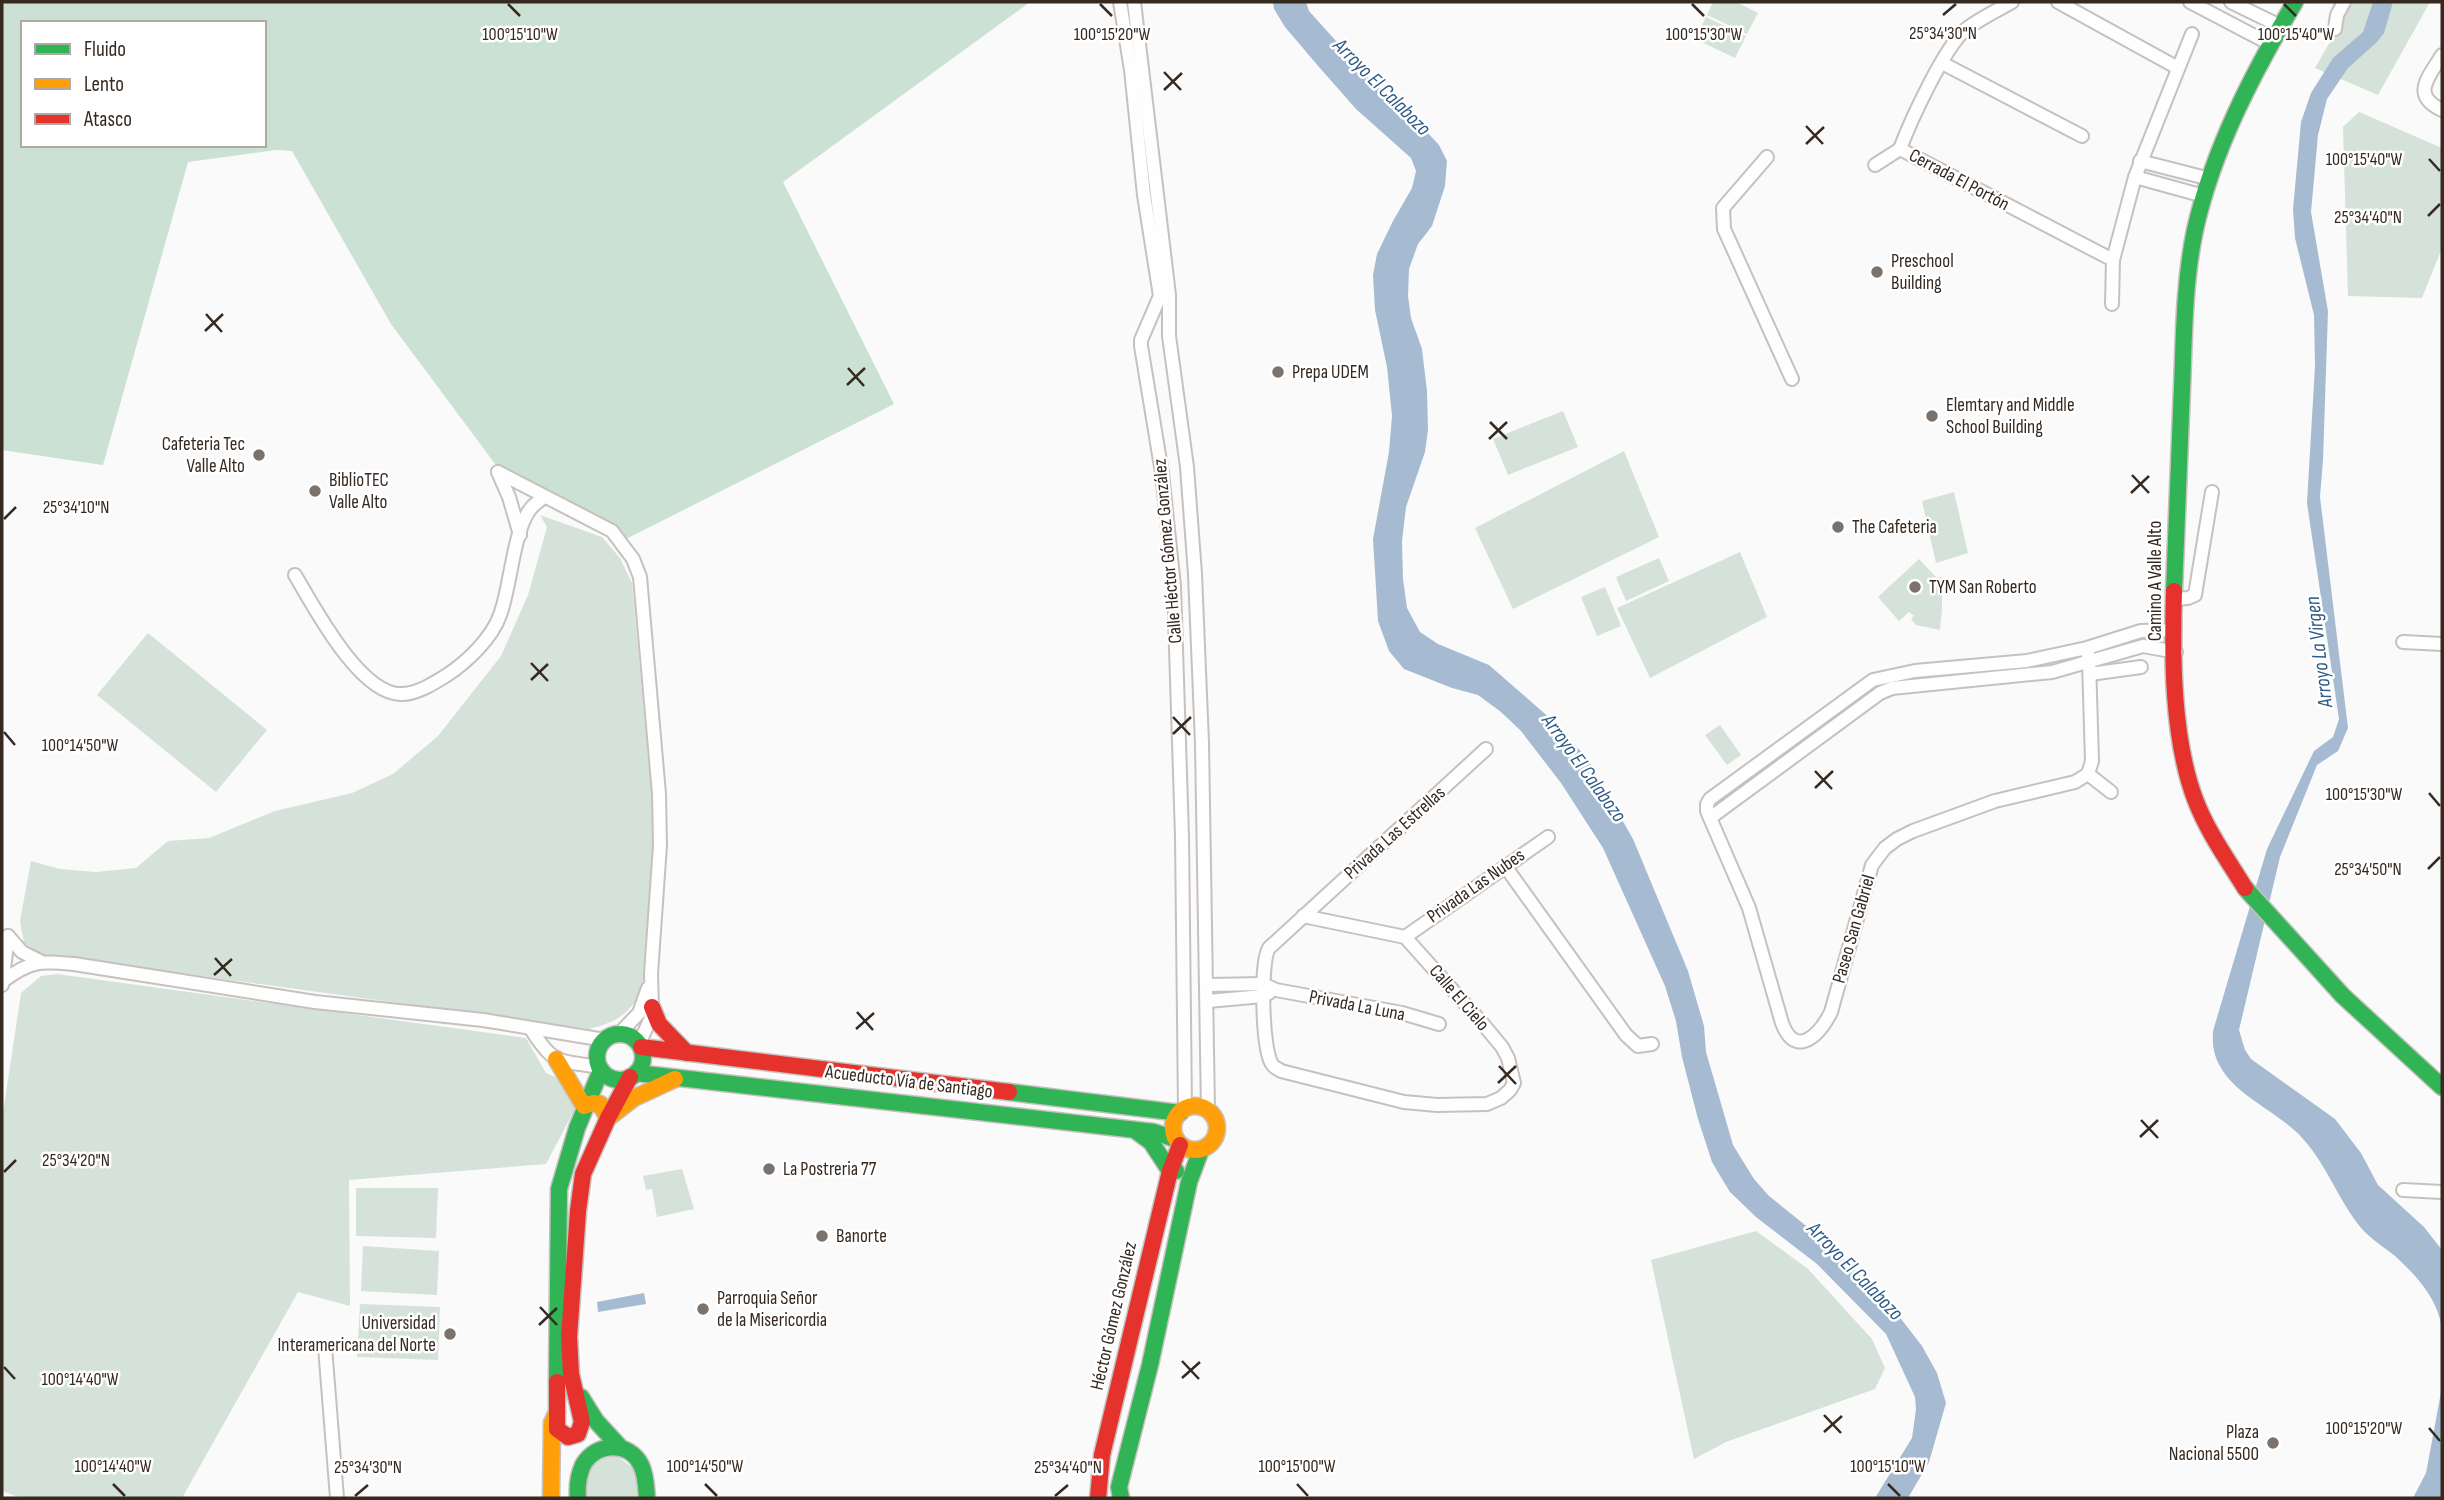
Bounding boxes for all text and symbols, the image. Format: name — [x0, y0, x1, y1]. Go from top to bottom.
legend — [21, 21, 266, 147]
text: 25°34'30"N — [1909, 23, 1977, 44]
text: 100°15'10"W — [482, 24, 558, 45]
text: 100°15'20"W — [1074, 24, 1151, 45]
text: 100°15'30"W — [1666, 24, 1743, 45]
text: 100°15'40"W — [2258, 24, 2335, 45]
water label: Arroyo El Calabozo — [1327, 32, 1436, 141]
text: Fluido — [84, 37, 126, 62]
text: Lento — [84, 72, 124, 97]
text: Atasco — [83, 107, 132, 132]
street label: Cerrada El Portón — [1905, 144, 2013, 216]
text: 100°15'40"W — [2326, 149, 2403, 170]
text: 25°34'40"N — [2334, 207, 2402, 228]
place label: Preschool Building — [1891, 250, 1954, 295]
marker: Preschool Building — [1869, 264, 1885, 280]
place label: Prepa UDEM — [1292, 361, 1369, 384]
marker: Prepa UDEM — [1270, 364, 1286, 380]
place label: Elemtary and Middle School Building — [1946, 394, 2075, 439]
marker: Elemtary and Middle School Building — [1924, 408, 1940, 424]
place label: Cafeteria Tec Valle Alto — [162, 433, 245, 478]
marker: Cafeteria Tec Valle Alto — [251, 447, 267, 463]
street label: Calle Héctor Gómez González — [1148, 457, 1188, 644]
place label: BiblioTEC Valle Alto — [329, 469, 389, 514]
marker: BiblioTEC Valle Alto — [307, 483, 323, 499]
text: 25°34'10"N — [43, 497, 109, 518]
place label: The Cafeteria — [1852, 516, 1937, 539]
marker: The Cafeteria — [1830, 519, 1846, 535]
street label: Camino A Valle Alto — [2144, 521, 2167, 641]
place label: TYM San Roberto — [1929, 576, 2037, 599]
marker: TYM San Roberto — [1907, 579, 1923, 595]
water label: Arroyo La Virgen — [2300, 595, 2338, 710]
water label: Arroyo El Calabozo — [1536, 708, 1632, 827]
text: 100°14'50"W — [42, 735, 119, 756]
street label: Privada Las Estrellas — [1340, 781, 1450, 884]
text: 100°15'30"W — [2326, 784, 2403, 805]
street label: Privada Las Nubes — [1423, 844, 1529, 928]
text: 25°34'50"N — [2334, 859, 2402, 880]
street label: Paseo San Gabriel — [1828, 872, 1880, 986]
street label: Calle El Cielo — [1424, 960, 1494, 1036]
street label: Privada La Luna — [1307, 985, 1407, 1027]
street label: Acueducto Vía de Santiago — [823, 1060, 994, 1104]
text: 25°34'20"N — [42, 1150, 110, 1171]
place label: La Postreria 77 — [783, 1158, 877, 1181]
marker: La Postreria 77 — [761, 1161, 777, 1177]
water label: Arroyo El Calabozo — [1801, 1216, 1909, 1326]
place label: Banorte — [836, 1225, 887, 1248]
marker: Banorte — [814, 1228, 830, 1244]
street label: Héctor Gómez González — [1086, 1239, 1142, 1392]
place label: Parroquia Señor de la Misericordia — [717, 1287, 827, 1332]
marker: Parroquia Señor de la Misericordia — [695, 1301, 711, 1317]
place label: Universidad Interamericana del Norte — [278, 1312, 436, 1357]
marker: Universidad Interamericana del Norte — [442, 1326, 458, 1342]
text: 100°14'40"W — [42, 1369, 119, 1390]
text: 100°15'20"W — [2326, 1418, 2403, 1439]
place label: Plaza Nacional 5500 — [2169, 1421, 2259, 1466]
marker: Plaza Nacional 5500 — [2265, 1435, 2281, 1451]
text: 100°14'40"W — [75, 1456, 152, 1477]
text: 100°14'50"W — [667, 1456, 744, 1477]
text: 100°15'00"W — [1258, 1456, 1336, 1477]
text: 100°15'10"W — [1850, 1456, 1926, 1477]
text: 25°34'30"N — [334, 1457, 402, 1478]
text: 25°34'40"N — [1034, 1457, 1102, 1478]

